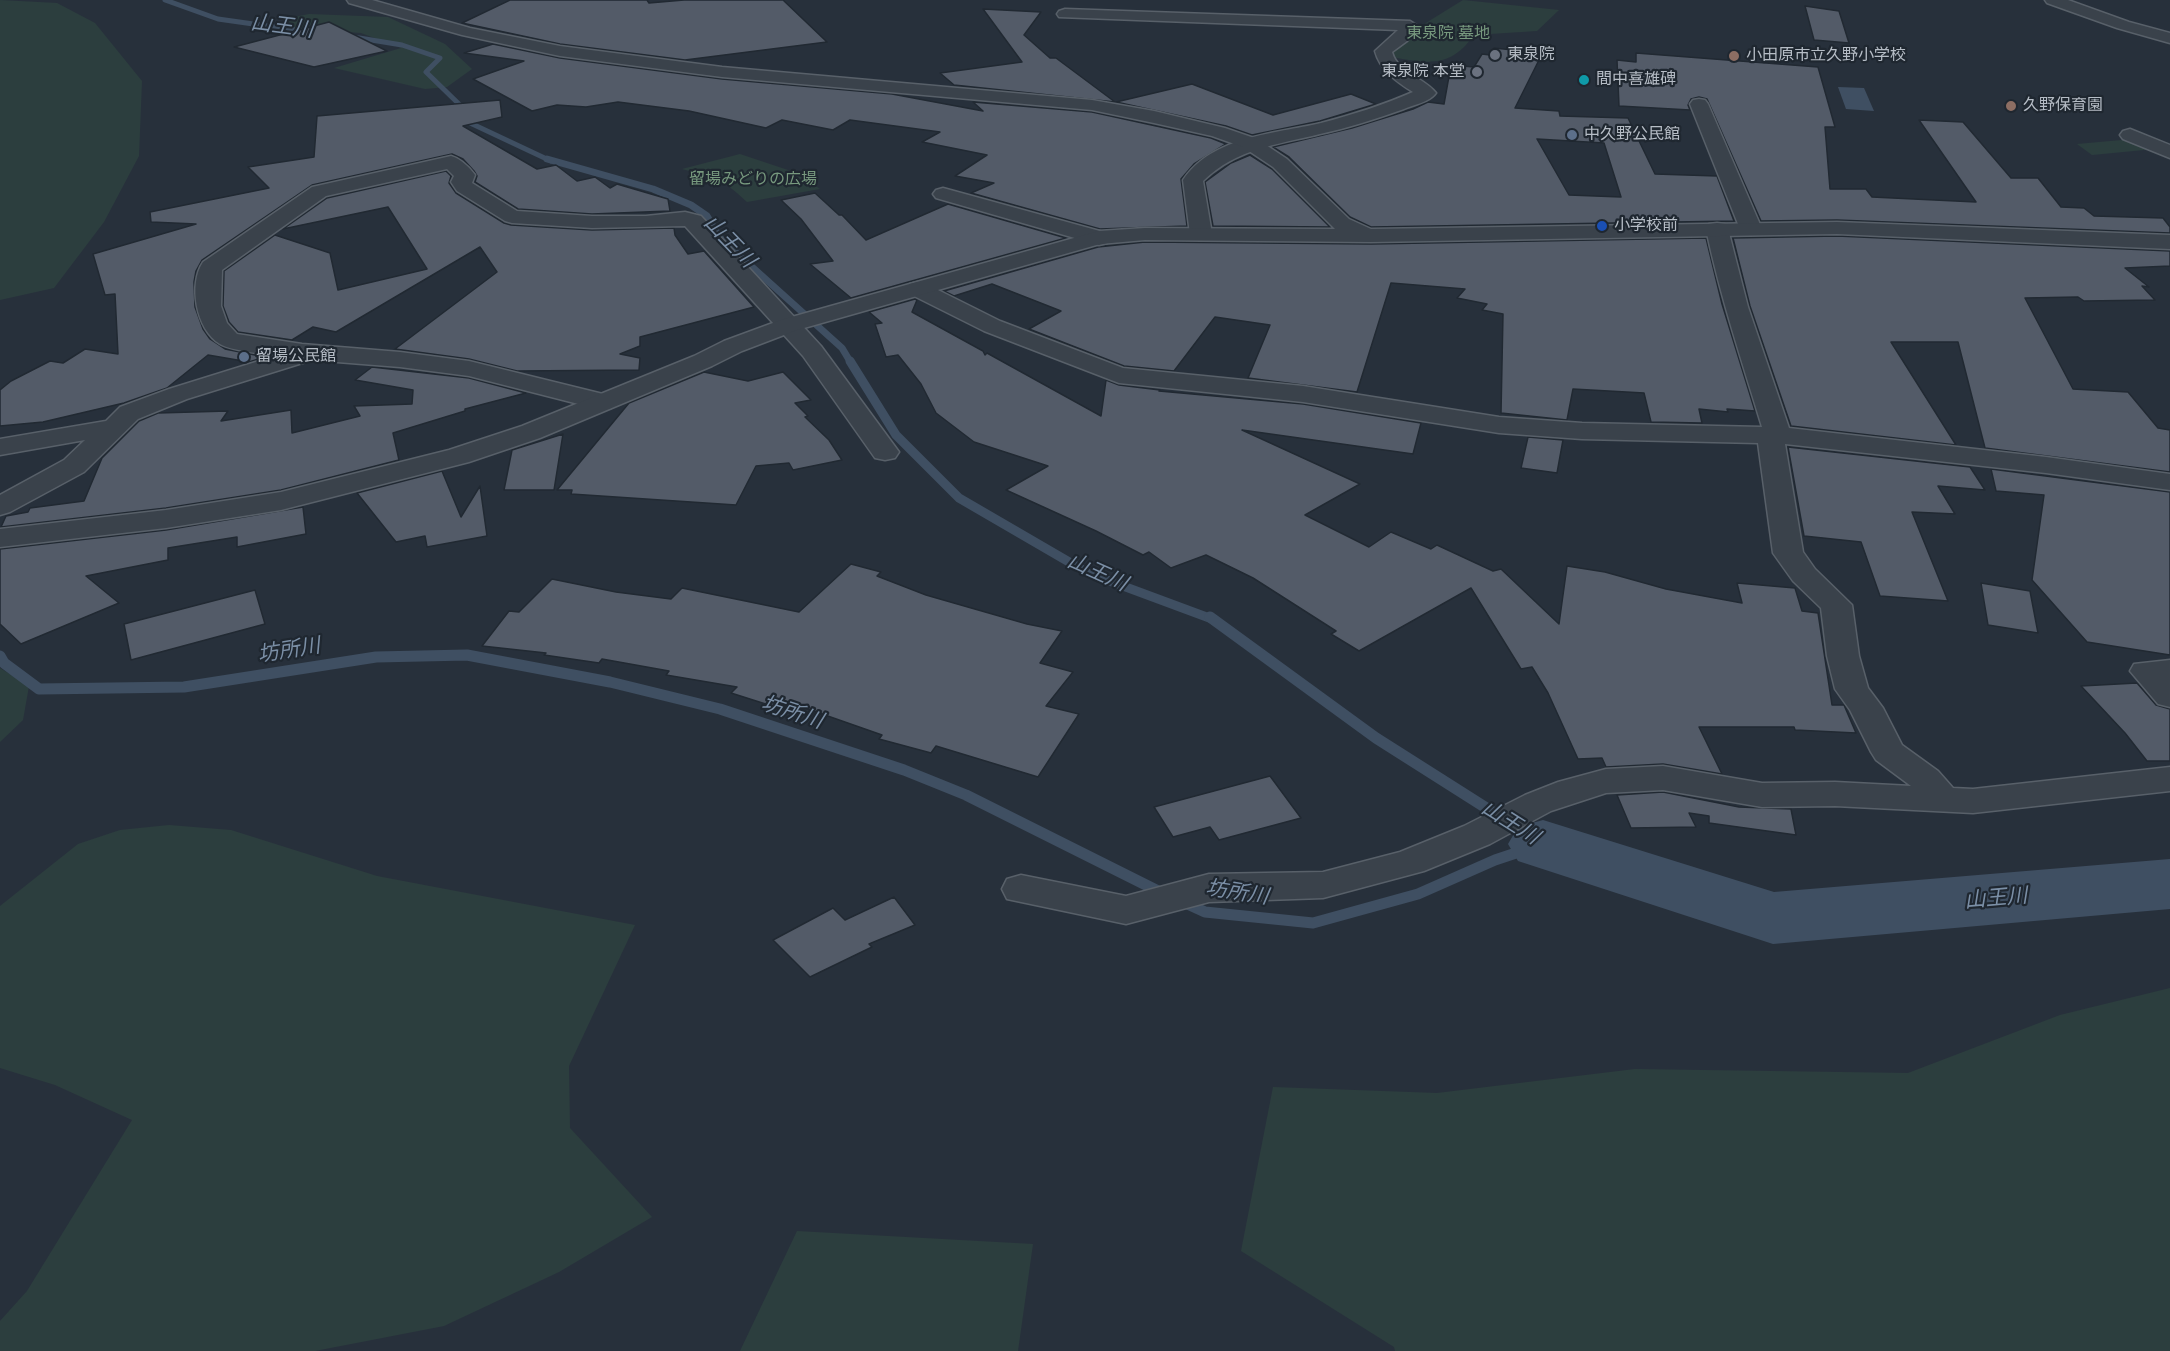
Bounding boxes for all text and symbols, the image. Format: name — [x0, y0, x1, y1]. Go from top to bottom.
water label: 山王川 — [249, 11, 315, 43]
park label: 東泉院 墓地 — [1406, 24, 1490, 44]
place label: 東泉院 — [1507, 45, 1555, 65]
place label: 小田原市立久野小学校 — [1746, 46, 1906, 66]
marker: 東泉院 — [1488, 48, 1502, 62]
marker: 小田原市立久野小学校 — [1727, 49, 1741, 63]
place label: 東泉院 本堂 — [1381, 62, 1465, 82]
marker: 東泉院 本堂 — [1470, 65, 1484, 79]
place label: 間中喜雄碑 — [1596, 70, 1676, 90]
marker: 間中喜雄碑 — [1577, 73, 1591, 87]
place label: 久野保育園 — [2023, 96, 2103, 116]
marker: 久野保育園 — [2004, 99, 2018, 113]
place label: 中久野公民館 — [1584, 125, 1680, 145]
marker: 中久野公民館 — [1565, 128, 1579, 142]
park label: 留場みどりの広場 — [689, 170, 817, 190]
water label: 山王川 — [698, 211, 760, 273]
place label: 小学校前 — [1614, 216, 1678, 236]
marker: 小学校前 — [1595, 219, 1609, 233]
place label: 留場公民館 — [256, 347, 336, 367]
marker: 留場公民館 — [237, 350, 251, 364]
water label: 山王川 — [1063, 549, 1131, 597]
water label: 坊所川 — [256, 634, 322, 668]
water label: 坊所川 — [758, 691, 826, 735]
water label: 山王川 — [1477, 796, 1543, 850]
water label: 坊所川 — [1204, 876, 1270, 910]
water label: 山王川 — [1964, 884, 2028, 914]

